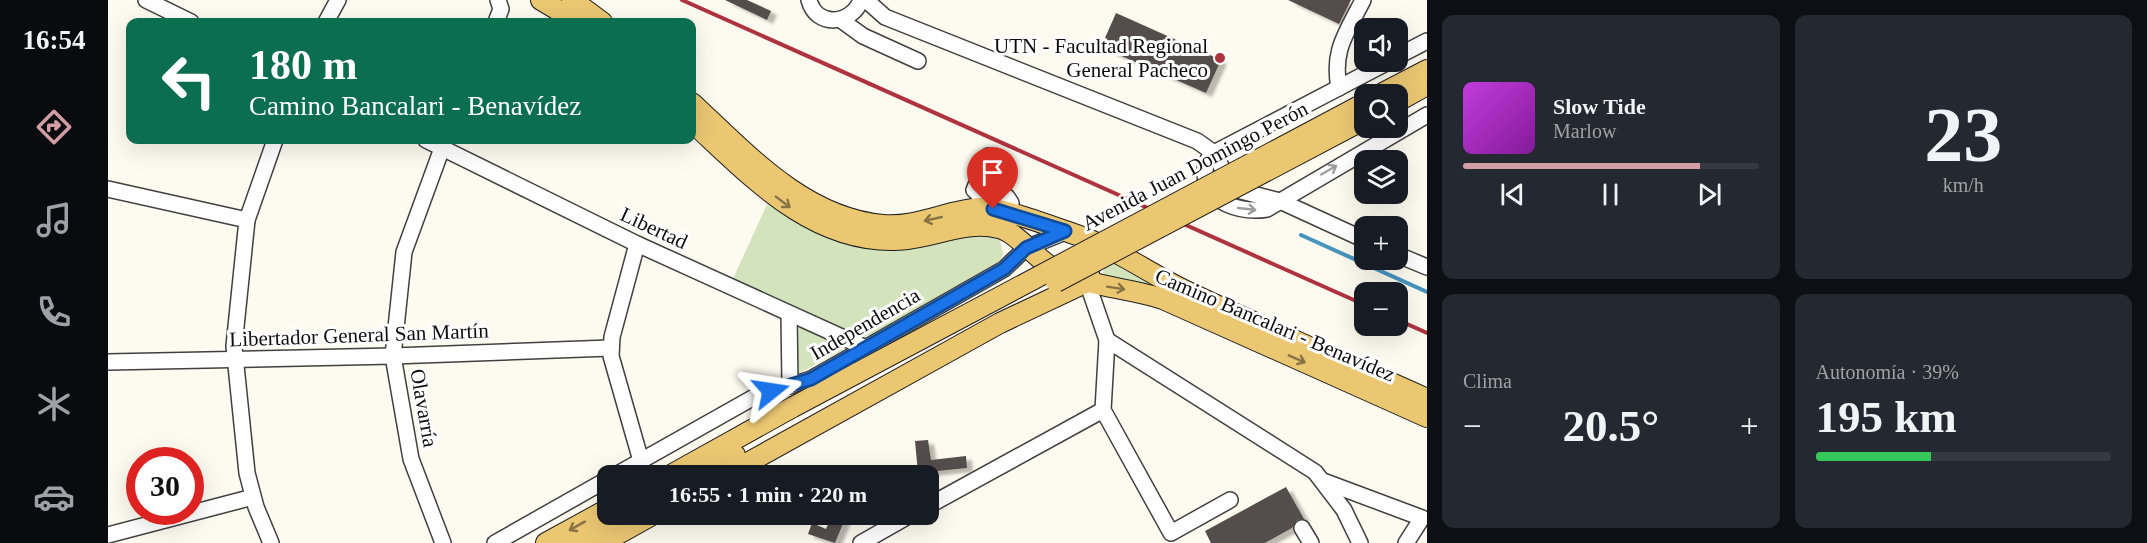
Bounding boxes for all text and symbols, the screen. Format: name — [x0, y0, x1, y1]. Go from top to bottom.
map controls — [1354, 18, 1408, 336]
button: sound — [1354, 18, 1408, 72]
text: 16:54 — [23, 25, 86, 55]
place label: UTN - Facultad Regional General Pacheco — [994, 34, 1208, 82]
icon: left — [150, 42, 228, 120]
text: 180 m — [249, 42, 358, 88]
marker: UTN - Facultad Regional General Pacheco — [1213, 51, 1227, 65]
button: search — [1354, 84, 1408, 138]
text: Camino Bancalari - Benavídez — [249, 91, 581, 121]
text: 23 — [1924, 91, 2002, 178]
text: Slow Tide — [1553, 94, 1646, 119]
street label: Avenida Juan Domingo Perón — [1078, 96, 1312, 236]
icon: directions — [33, 106, 75, 148]
text: Marlow — [1553, 120, 1616, 142]
pin — [967, 147, 1018, 209]
button: layers — [1354, 150, 1408, 204]
icon: arrive — [976, 156, 1009, 189]
one-way arrow — [1320, 164, 1338, 175]
text: km/h — [1943, 174, 1984, 196]
icon: previous — [1496, 178, 1529, 211]
icon: pause — [1594, 178, 1627, 211]
icon: next — [1693, 178, 1726, 211]
one-way arrow — [774, 196, 790, 208]
icon: music — [33, 199, 75, 241]
street label: Libertad — [617, 202, 692, 254]
one-way arrow — [1237, 204, 1257, 215]
one-way arrow — [924, 213, 943, 225]
button: + — [1354, 216, 1408, 270]
street label: Camino Bancalari - Benavídez — [1151, 263, 1399, 387]
one-way arrow — [1106, 282, 1126, 293]
button: − — [1354, 282, 1408, 336]
street label: Independencia — [806, 283, 925, 365]
icon: phone — [33, 291, 75, 333]
street label: Libertador General San Martín — [229, 318, 490, 352]
one-way arrow — [1288, 354, 1306, 365]
position arrow — [739, 359, 803, 423]
text: Autonomía · 39% — [1816, 361, 1959, 383]
street label: Olavarría — [405, 367, 443, 450]
text: Clima — [1463, 370, 1512, 392]
icon: climate — [33, 383, 75, 425]
text: 195 km — [1816, 392, 1957, 442]
text: 20.5° — [1562, 401, 1659, 451]
text: − — [1463, 408, 1482, 444]
text: + — [1740, 408, 1759, 444]
speed limit sign: 30 — [126, 447, 204, 525]
icon: car — [33, 476, 75, 518]
text: 16:55 · 1 min · 220 m — [669, 482, 867, 507]
one-way arrow — [568, 521, 586, 532]

